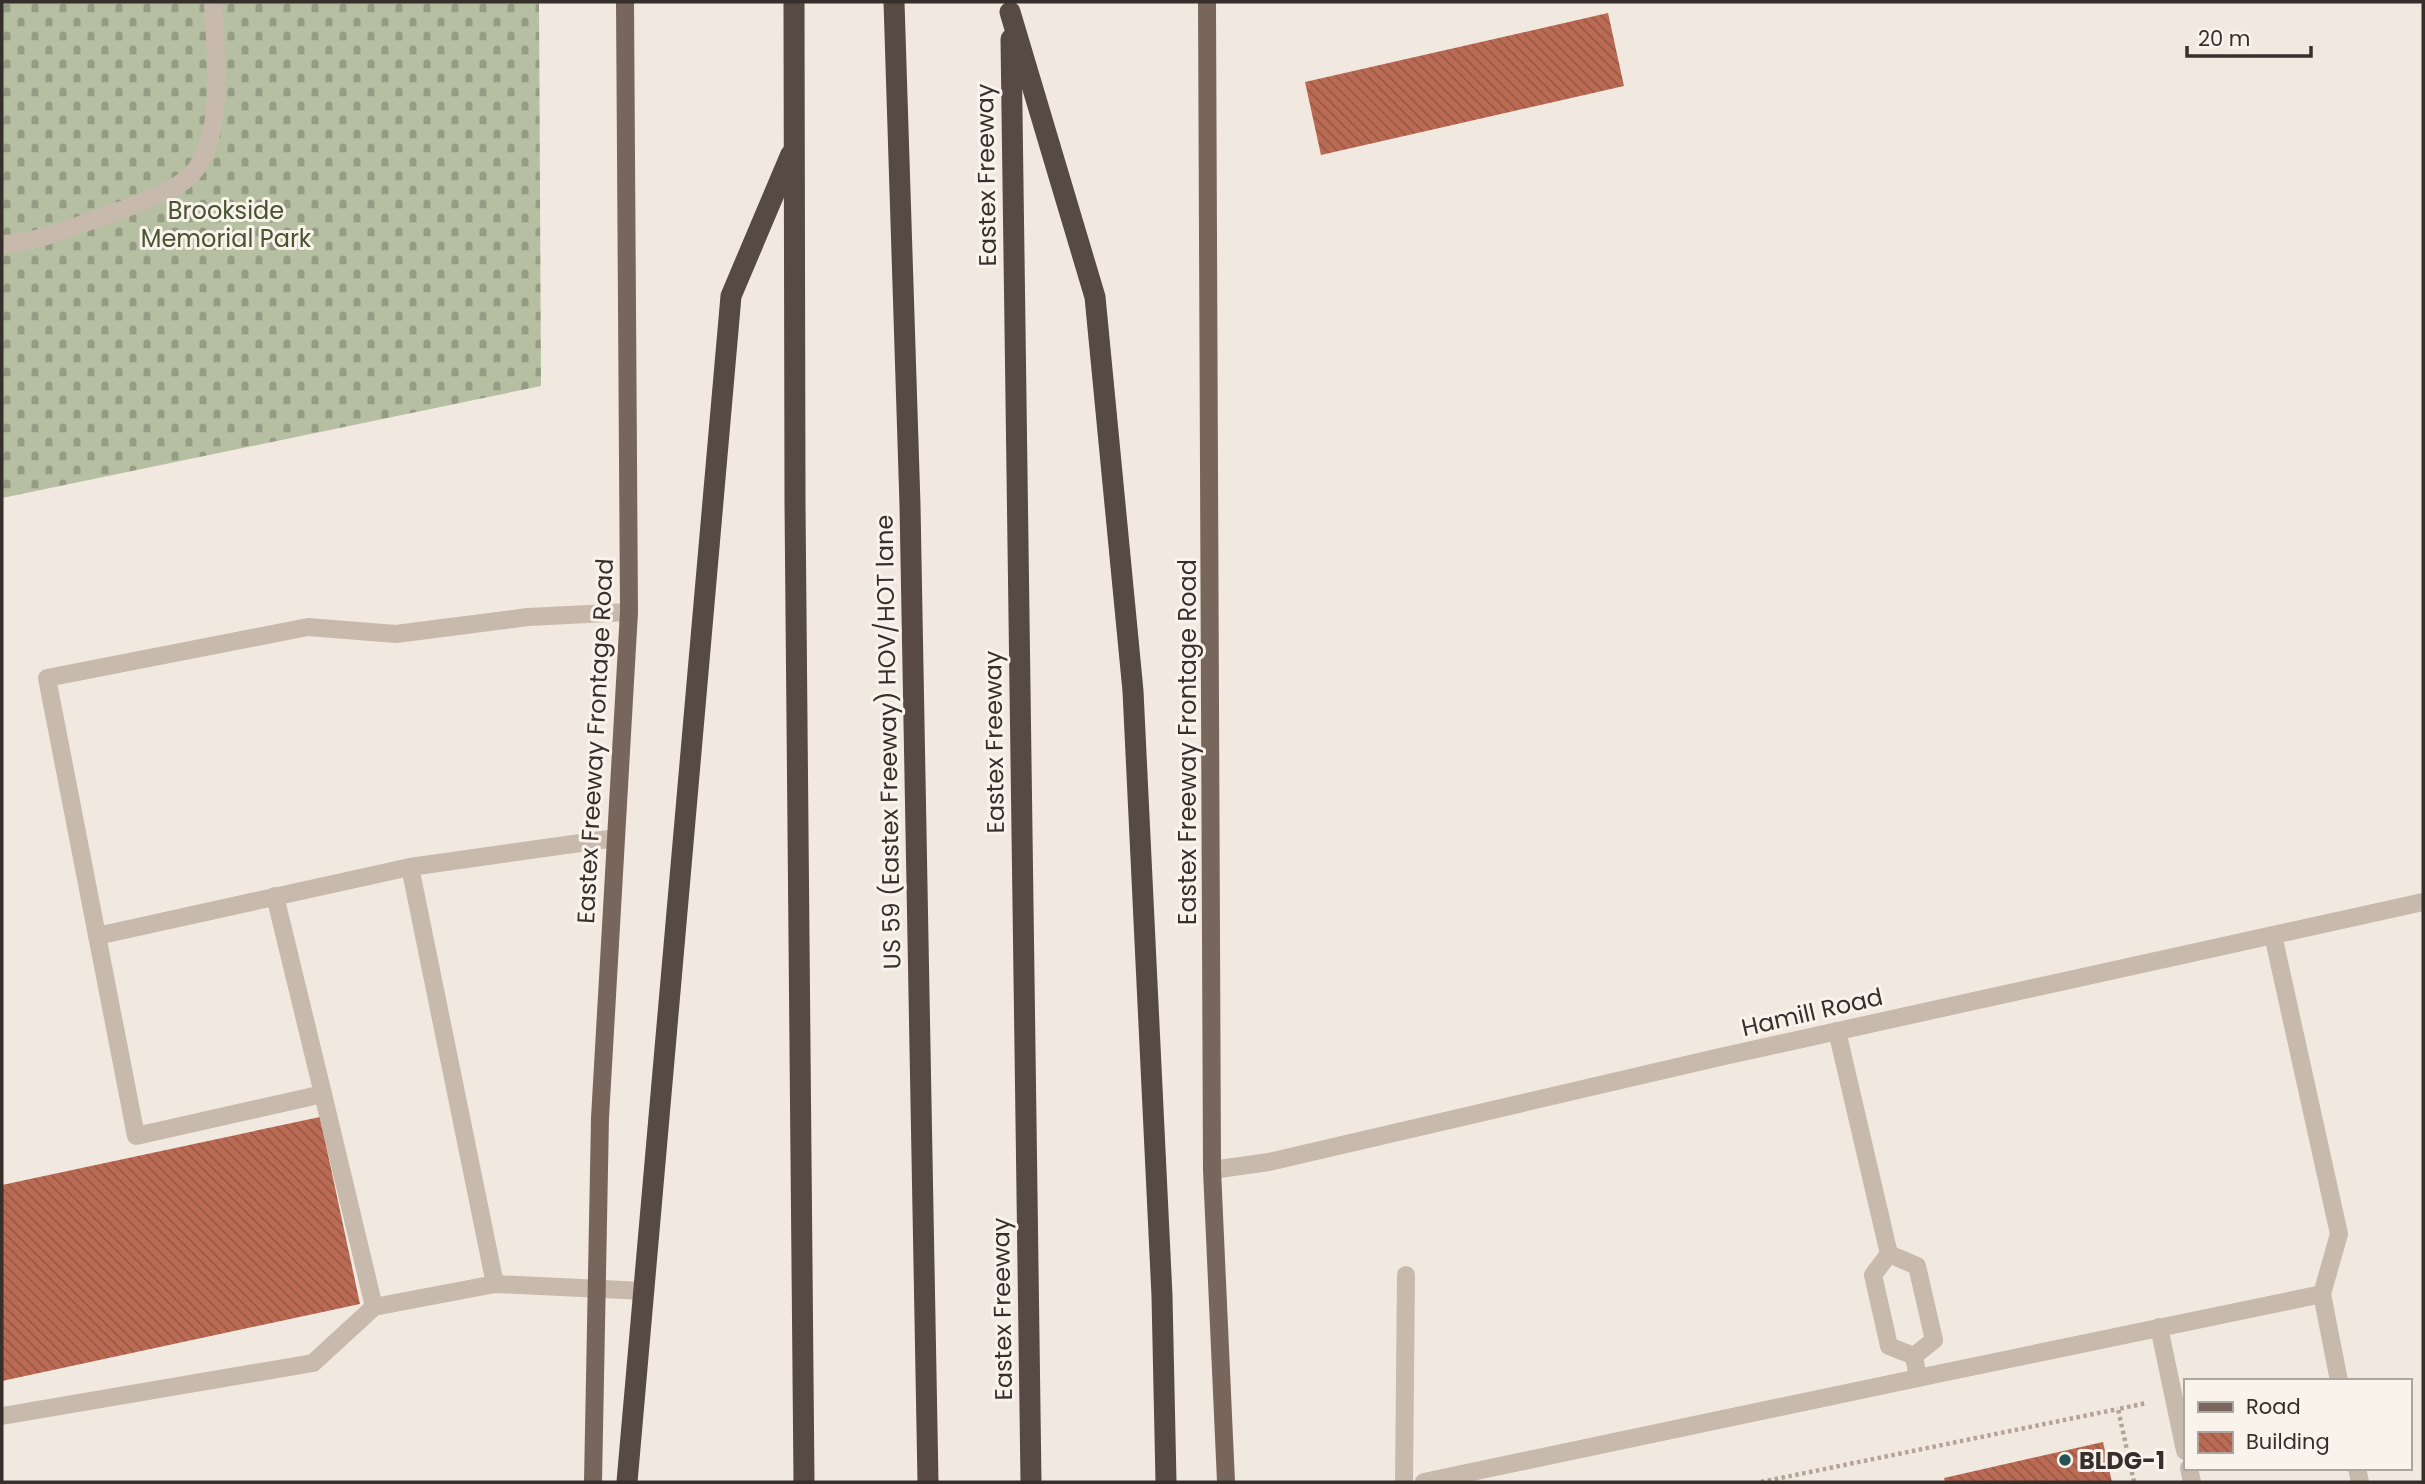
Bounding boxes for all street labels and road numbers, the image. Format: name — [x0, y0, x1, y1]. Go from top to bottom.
street label: Eastex Freeway — [968, 83, 1004, 267]
street label: US 59 (Eastex Freeway) HOV/HOT lane — [868, 514, 908, 970]
street label: Eastex Freeway Frontage Road — [569, 557, 621, 925]
street label: Eastex Freeway Frontage Road — [1171, 559, 1204, 925]
street label: Eastex Freeway — [976, 650, 1012, 834]
street label: Hamill Road — [1738, 980, 1886, 1044]
street label: Eastex Freeway — [984, 1217, 1020, 1401]

